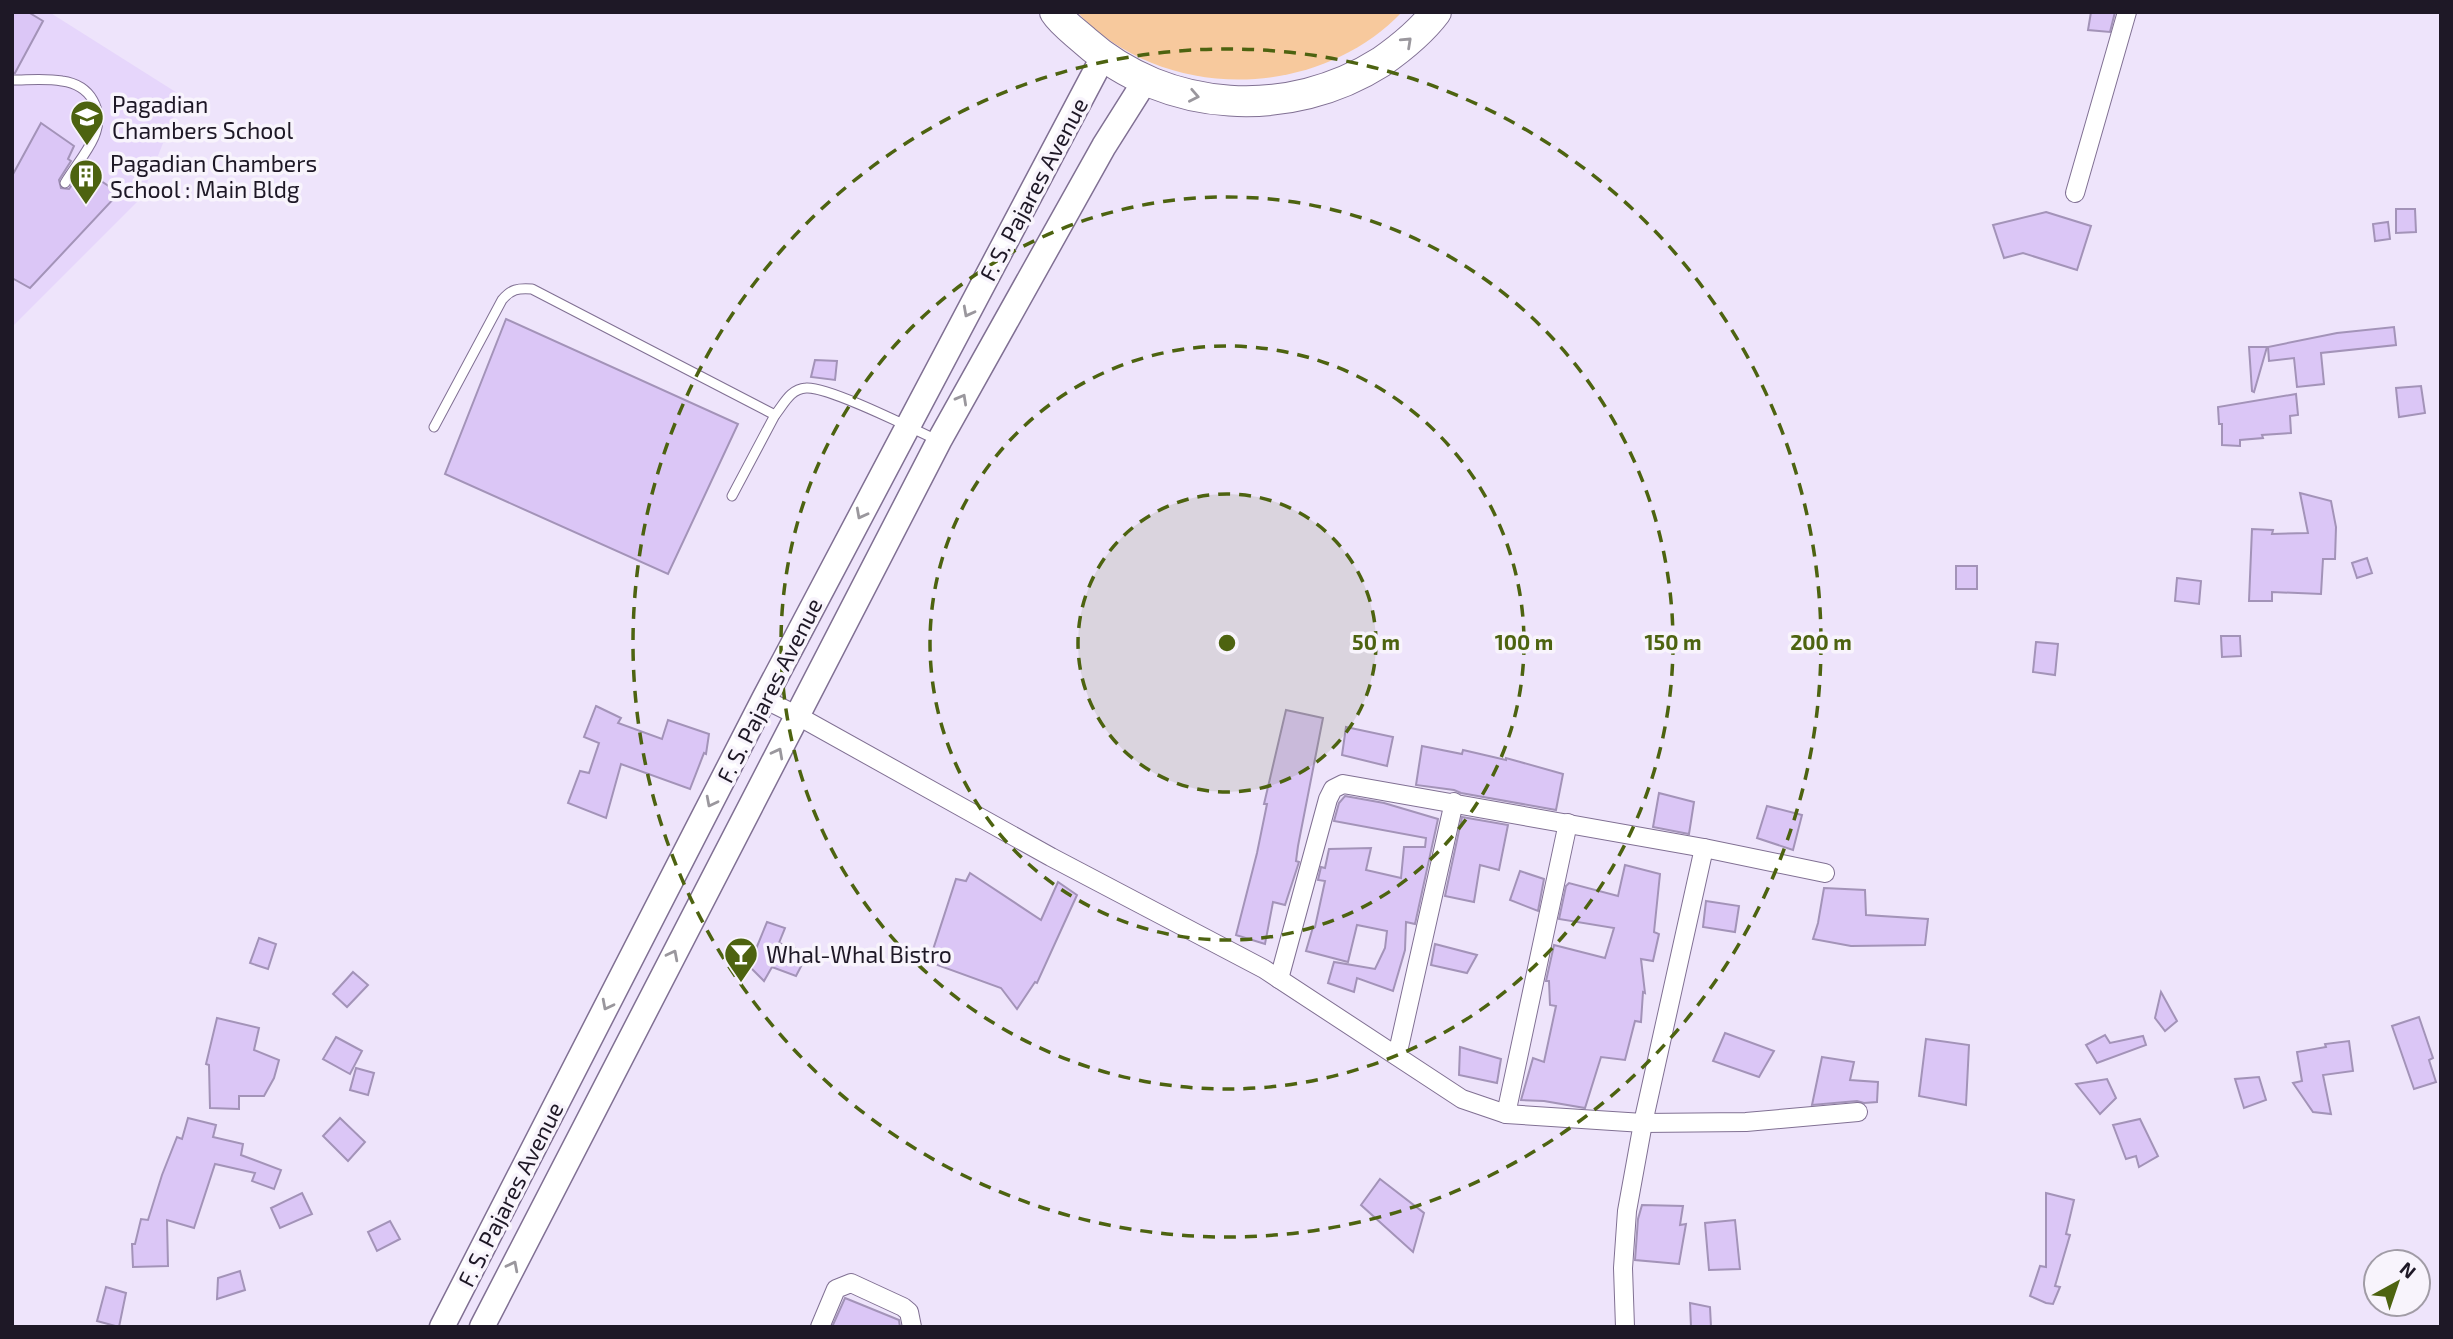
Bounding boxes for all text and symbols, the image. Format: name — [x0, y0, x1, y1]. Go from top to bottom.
one-way arrow — [1398, 38, 1411, 51]
one-way arrow — [1188, 88, 1200, 103]
place label: Pagadian Chambers School — [112, 90, 293, 144]
street label: F. S. Pajares Avenue — [973, 93, 1093, 285]
school or university icon: Pagadian Chambers School — [68, 98, 106, 147]
place label: Pagadian Chambers School : Main Bldg — [110, 149, 317, 203]
building icon: Pagadian Chambers School : Main Bldg — [67, 157, 105, 206]
one-way arrow — [962, 305, 976, 318]
one-way arrow — [954, 394, 967, 406]
one-way arrow — [856, 506, 870, 519]
street label: F. S. Pajares Avenue — [710, 593, 828, 787]
text: 50 m — [1352, 629, 1400, 654]
text: 100 m — [1495, 629, 1553, 654]
text: 150 m — [1645, 629, 1701, 654]
text: 200 m — [1790, 629, 1852, 654]
centre of rings — [1215, 631, 1239, 655]
one-way arrow — [770, 748, 784, 760]
one-way arrow — [705, 795, 719, 807]
bar icon: Whal-Whal Bistro — [722, 935, 760, 984]
place label: Whal-Whal Bistro — [766, 940, 952, 968]
one-way arrow — [665, 950, 679, 962]
one-way arrow — [602, 997, 616, 1010]
street label: F. S. Pajares Avenue — [451, 1097, 569, 1291]
north arrow — [2362, 1248, 2432, 1318]
text: N — [2396, 1256, 2421, 1283]
one-way arrow — [505, 1261, 518, 1273]

